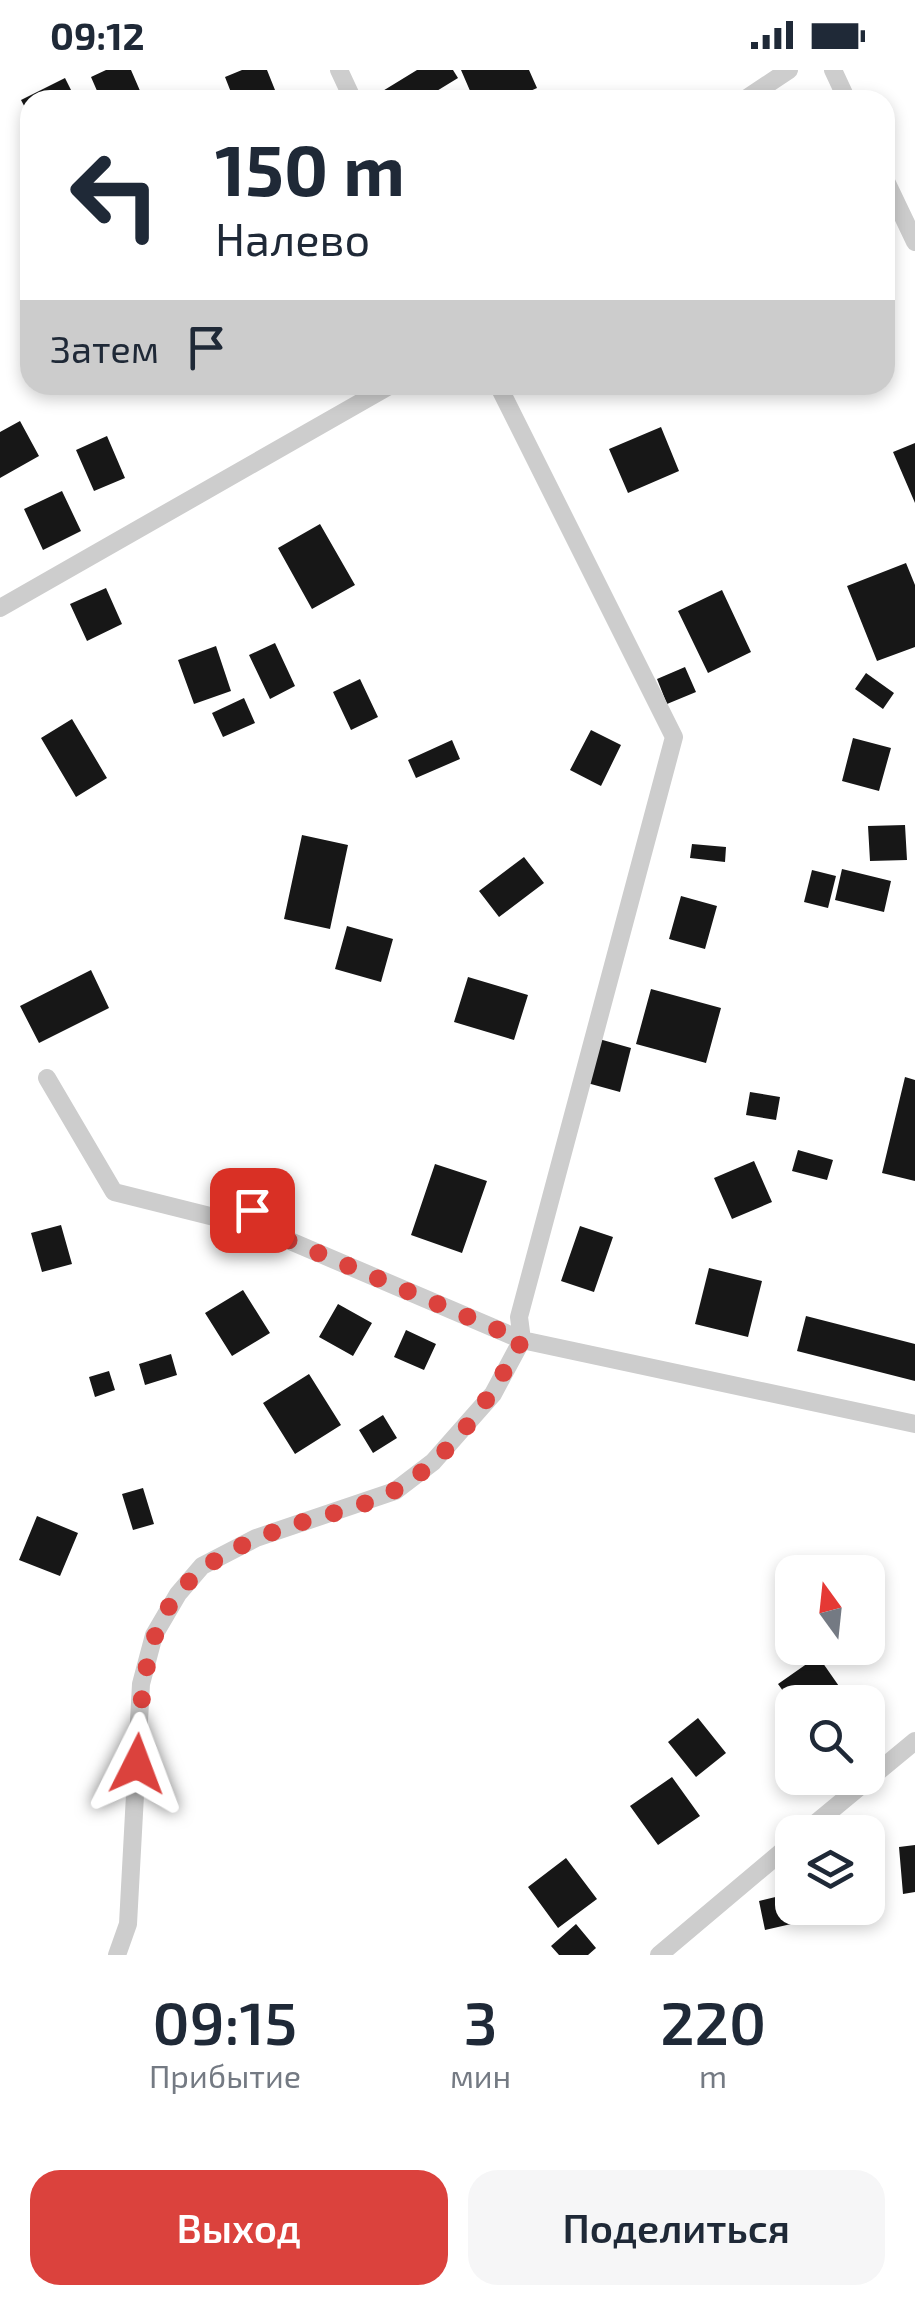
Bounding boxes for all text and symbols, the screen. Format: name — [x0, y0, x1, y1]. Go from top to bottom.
text: 09:12 — [50, 12, 145, 58]
text: 150 m — [215, 126, 405, 210]
icon: left — [50, 130, 180, 260]
text: Налево — [215, 211, 370, 265]
icon: arrive — [179, 320, 234, 375]
text: Затем — [50, 325, 159, 371]
pin — [210, 1168, 295, 1253]
icon: arrive — [225, 1183, 280, 1238]
north arrow — [775, 1555, 885, 1665]
map controls — [775, 1555, 885, 1925]
button: search — [775, 1685, 885, 1795]
position arrow — [85, 1712, 189, 1816]
button: layers — [775, 1815, 885, 1925]
text: 09:15 — [153, 1985, 297, 2057]
text: 3 — [464, 1985, 497, 2057]
text: 220 — [660, 1985, 766, 2057]
text: Прибытие — [149, 2056, 301, 2094]
text: мин — [450, 2056, 511, 2094]
text: m — [699, 2056, 727, 2094]
button: Выход — [30, 2170, 448, 2285]
button: Поделиться — [468, 2170, 885, 2285]

